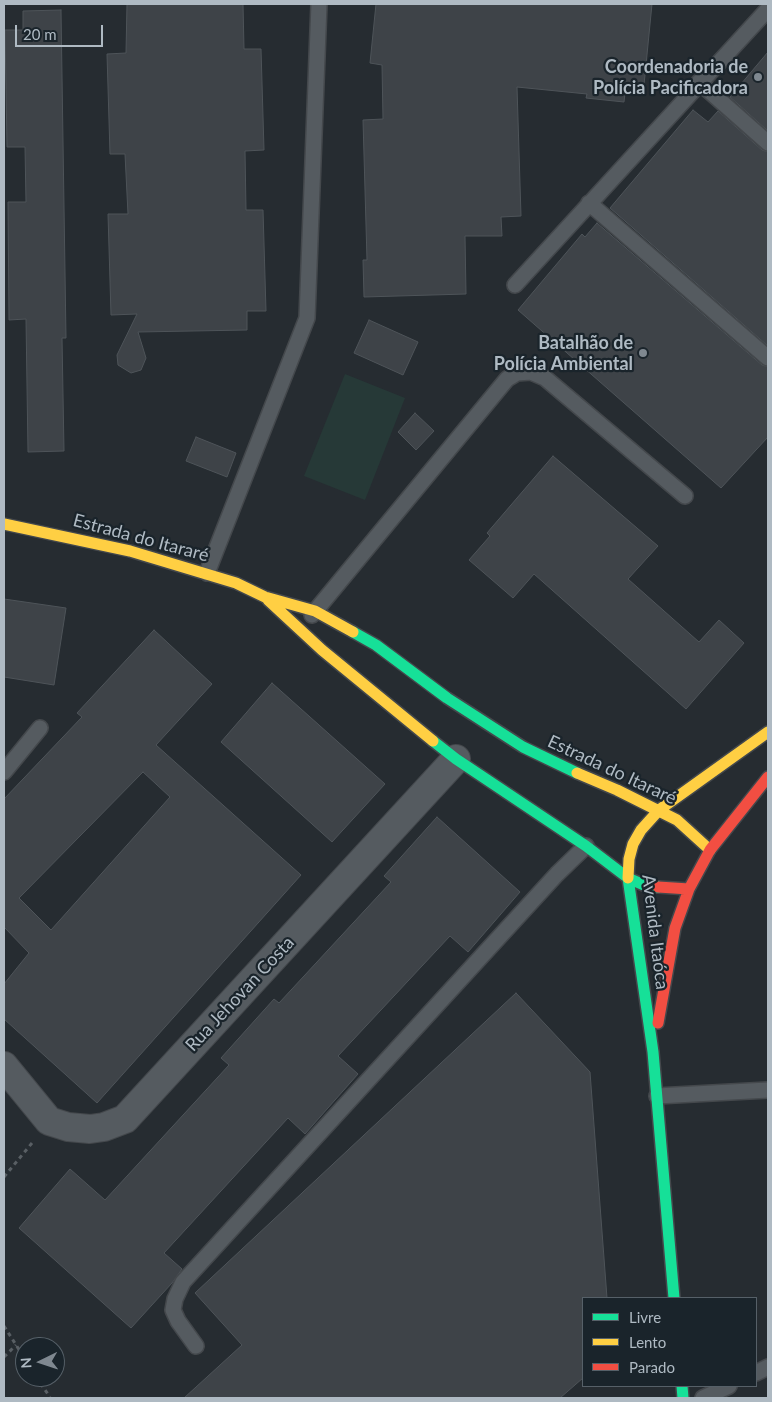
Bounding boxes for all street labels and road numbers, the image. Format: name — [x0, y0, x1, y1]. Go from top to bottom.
street label: Estrada do Itararé — [71, 510, 211, 566]
street label: Estrada do Itararé — [544, 731, 680, 809]
street label: Avenida Itaóca — [637, 873, 673, 991]
street label: Rua Jehovan Costa — [181, 932, 299, 1056]

